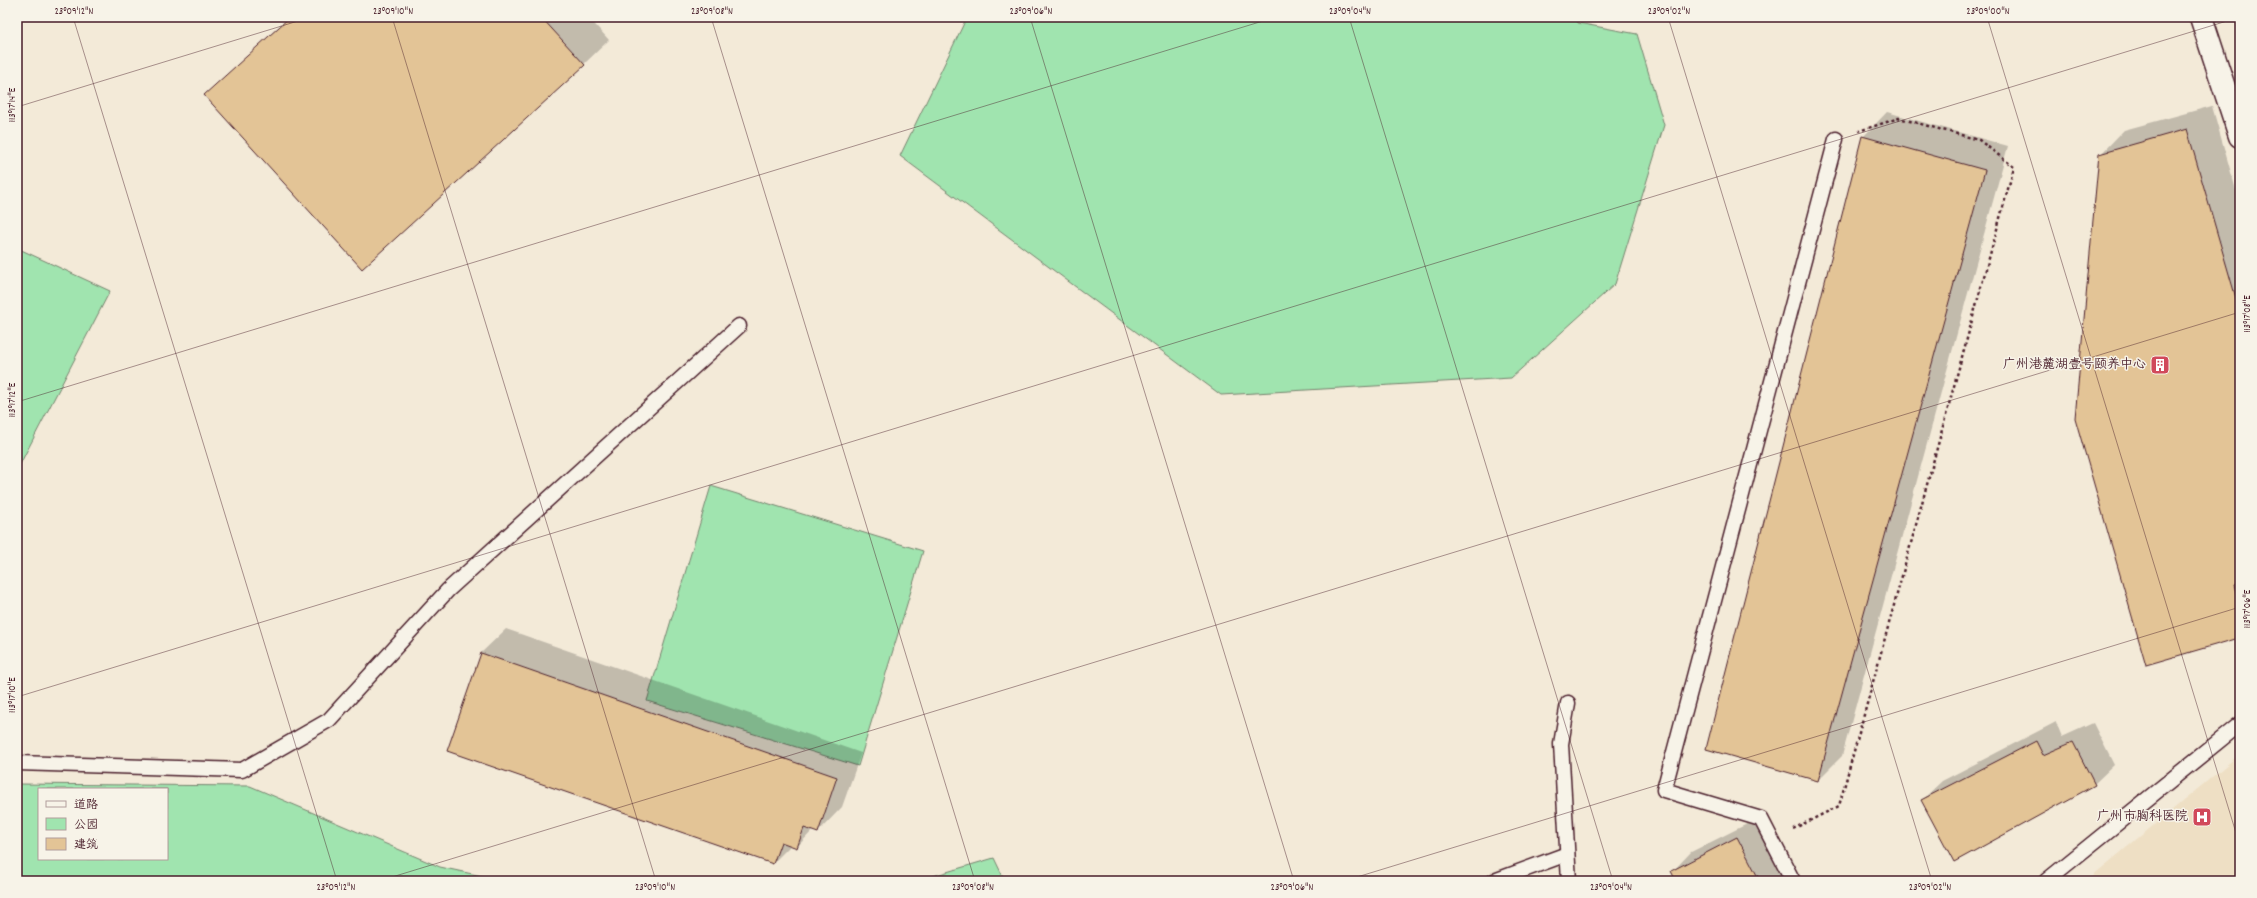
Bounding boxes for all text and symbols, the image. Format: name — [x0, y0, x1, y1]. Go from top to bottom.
text: 23°09'12"N — [54, 5, 94, 19]
text: 23°09'10"N — [373, 5, 413, 19]
text: 23°09'08"N — [691, 5, 733, 19]
text: 23°09'06"N — [1010, 5, 1052, 19]
text: 23°09'04"N — [1329, 5, 1371, 19]
text: 23°09'02"N — [1648, 5, 1690, 19]
text: 23°09'00"N — [1966, 5, 2010, 19]
text: 113°17'14"E — [6, 87, 20, 122]
text: 113°17'08"E — [2241, 295, 2255, 333]
building icon: 广州港麓湖壹号颐养中心 — [2149, 354, 2171, 376]
place label: 广州港麓湖壹号颐养中心 — [2003, 356, 2146, 375]
text: 113°17'12"E — [6, 382, 20, 417]
text: 113°17'06"E — [2241, 589, 2255, 628]
text: 113°17'10"E — [6, 677, 20, 713]
legend — [38, 788, 168, 860]
text: 道路 — [74, 797, 98, 814]
hospital icon: 广州市胸科医院 — [2191, 806, 2213, 828]
place label: 广州市胸科医院 — [2097, 808, 2188, 827]
text: 公园 — [74, 817, 98, 834]
text: 建筑 — [74, 837, 98, 854]
text: 23°09'12"N — [316, 881, 356, 895]
text: 23°09'10"N — [635, 881, 675, 895]
text: 23°09'08"N — [952, 881, 994, 895]
text: 23°09'06"N — [1271, 881, 1313, 895]
text: 23°09'04"N — [1590, 881, 1632, 895]
text: 23°09'02"N — [1909, 881, 1951, 895]

